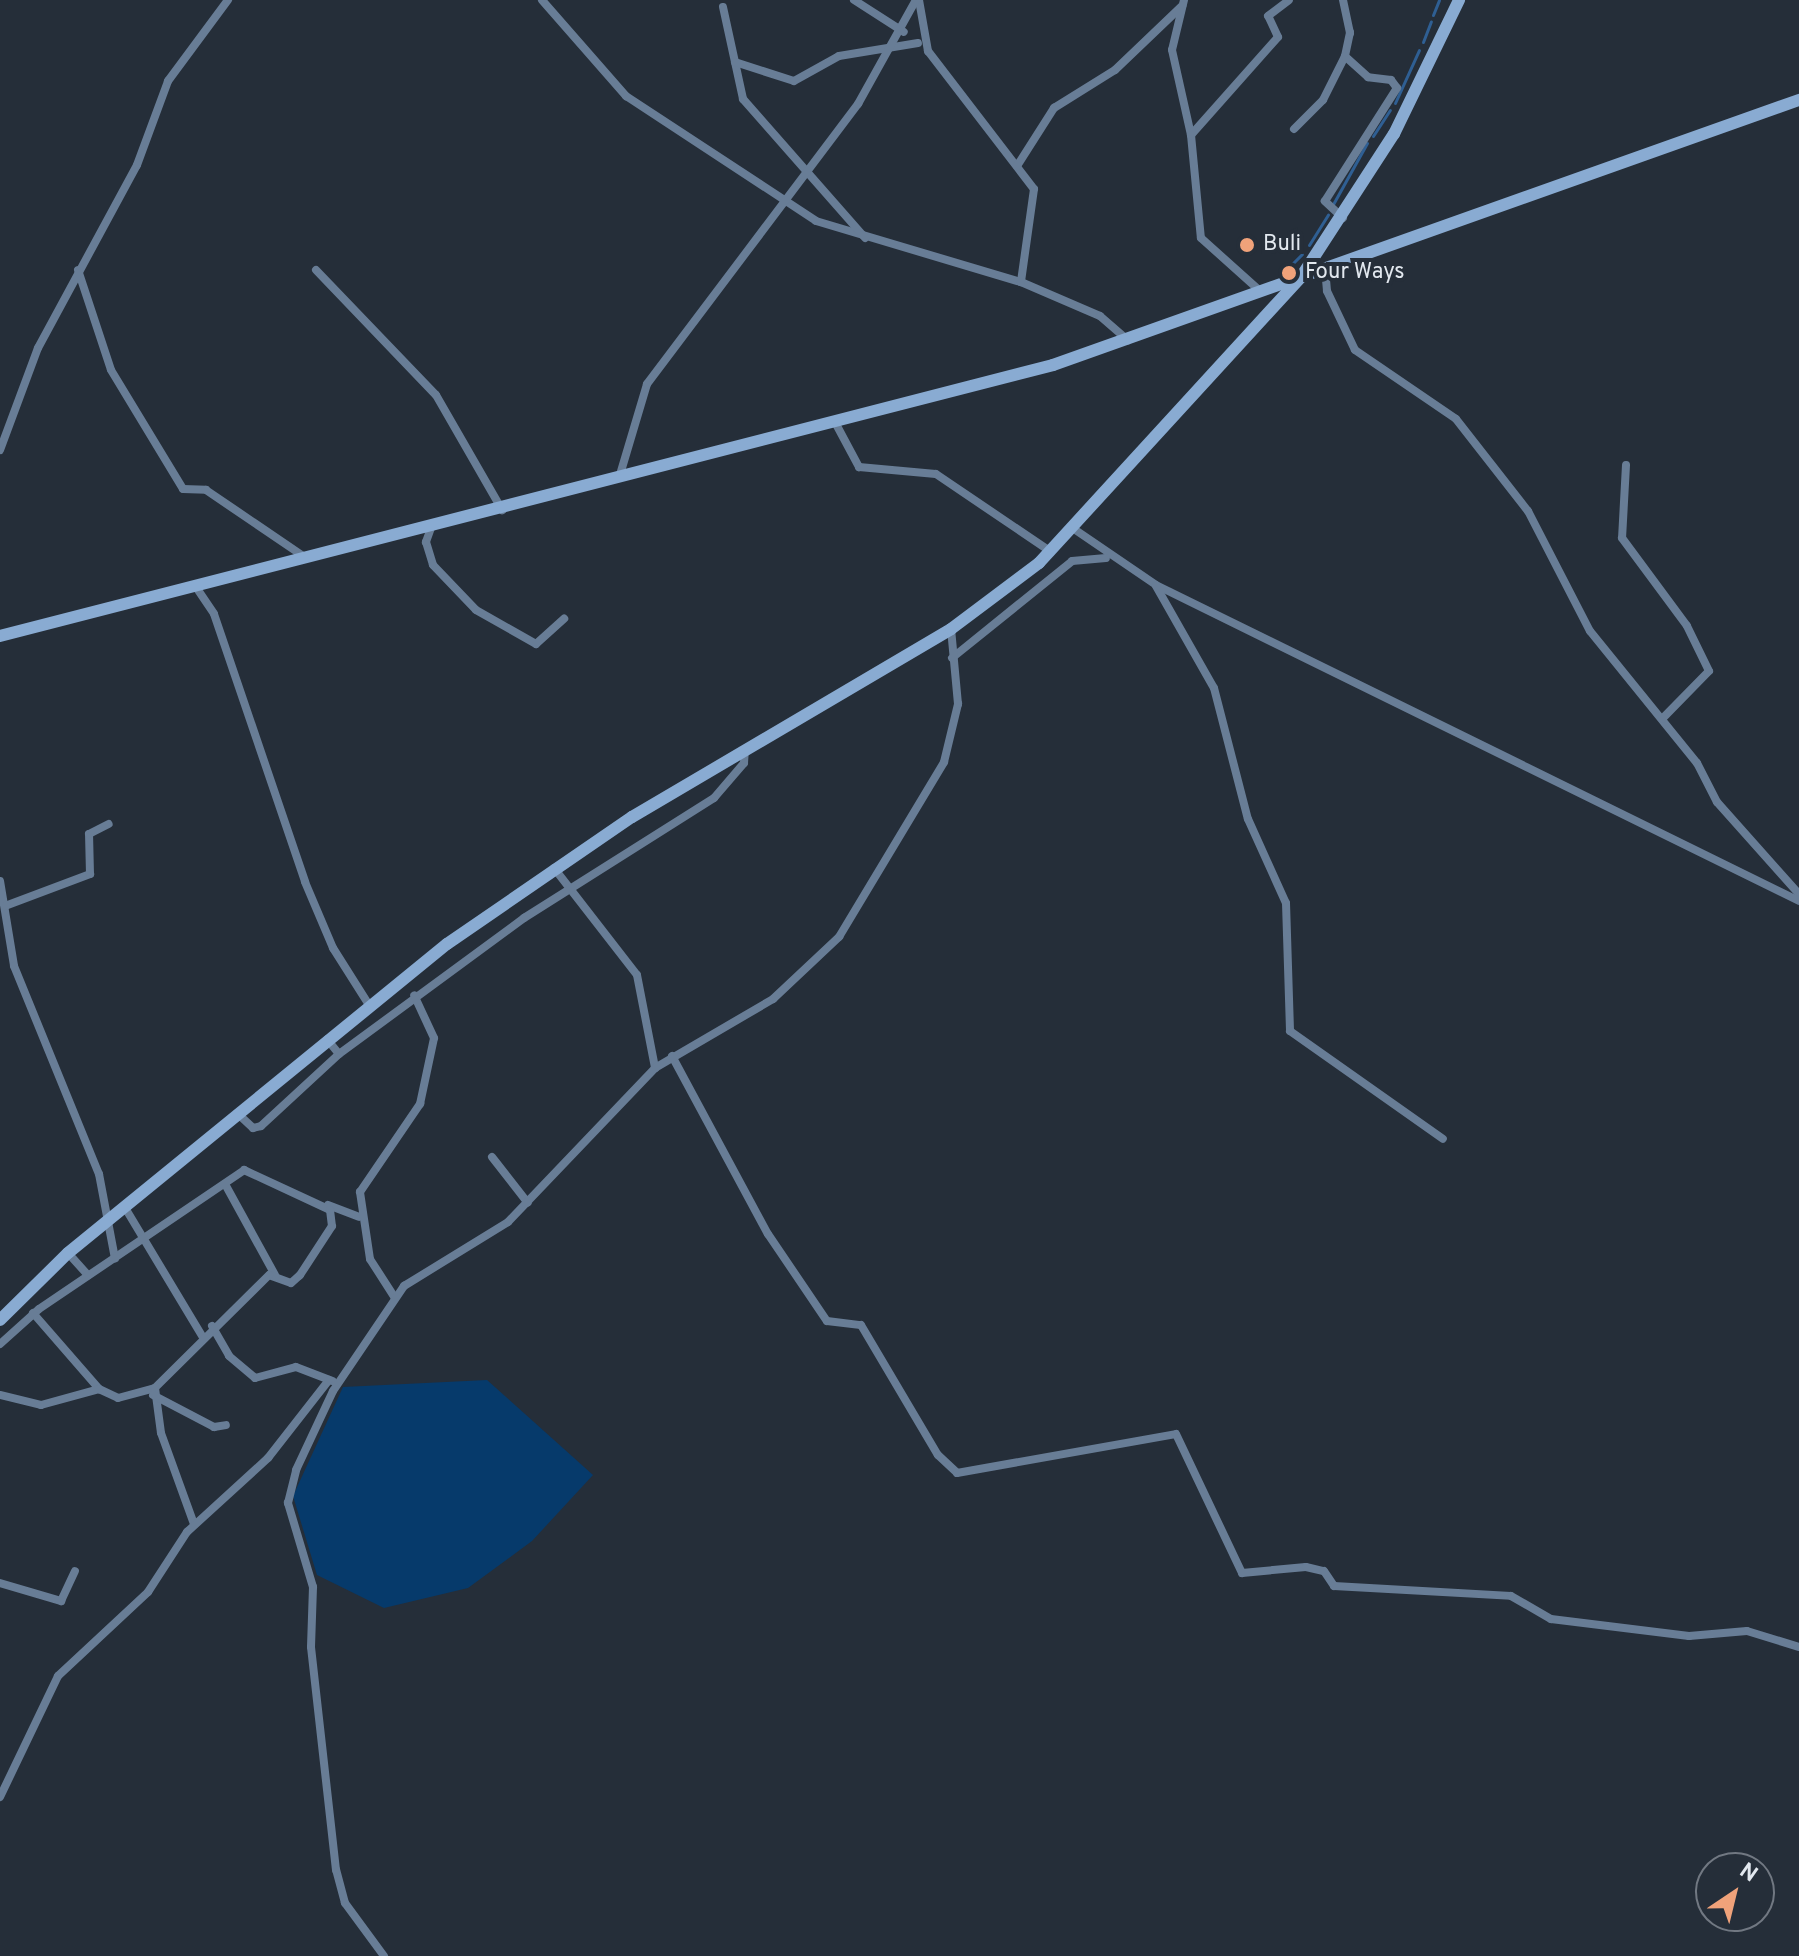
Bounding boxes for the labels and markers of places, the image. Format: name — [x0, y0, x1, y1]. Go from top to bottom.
place label: Buli — [1263, 232, 1301, 258]
marker: Buli — [1238, 236, 1256, 254]
place label: Four Ways — [1305, 260, 1405, 286]
marker: Four Ways — [1280, 264, 1298, 282]

